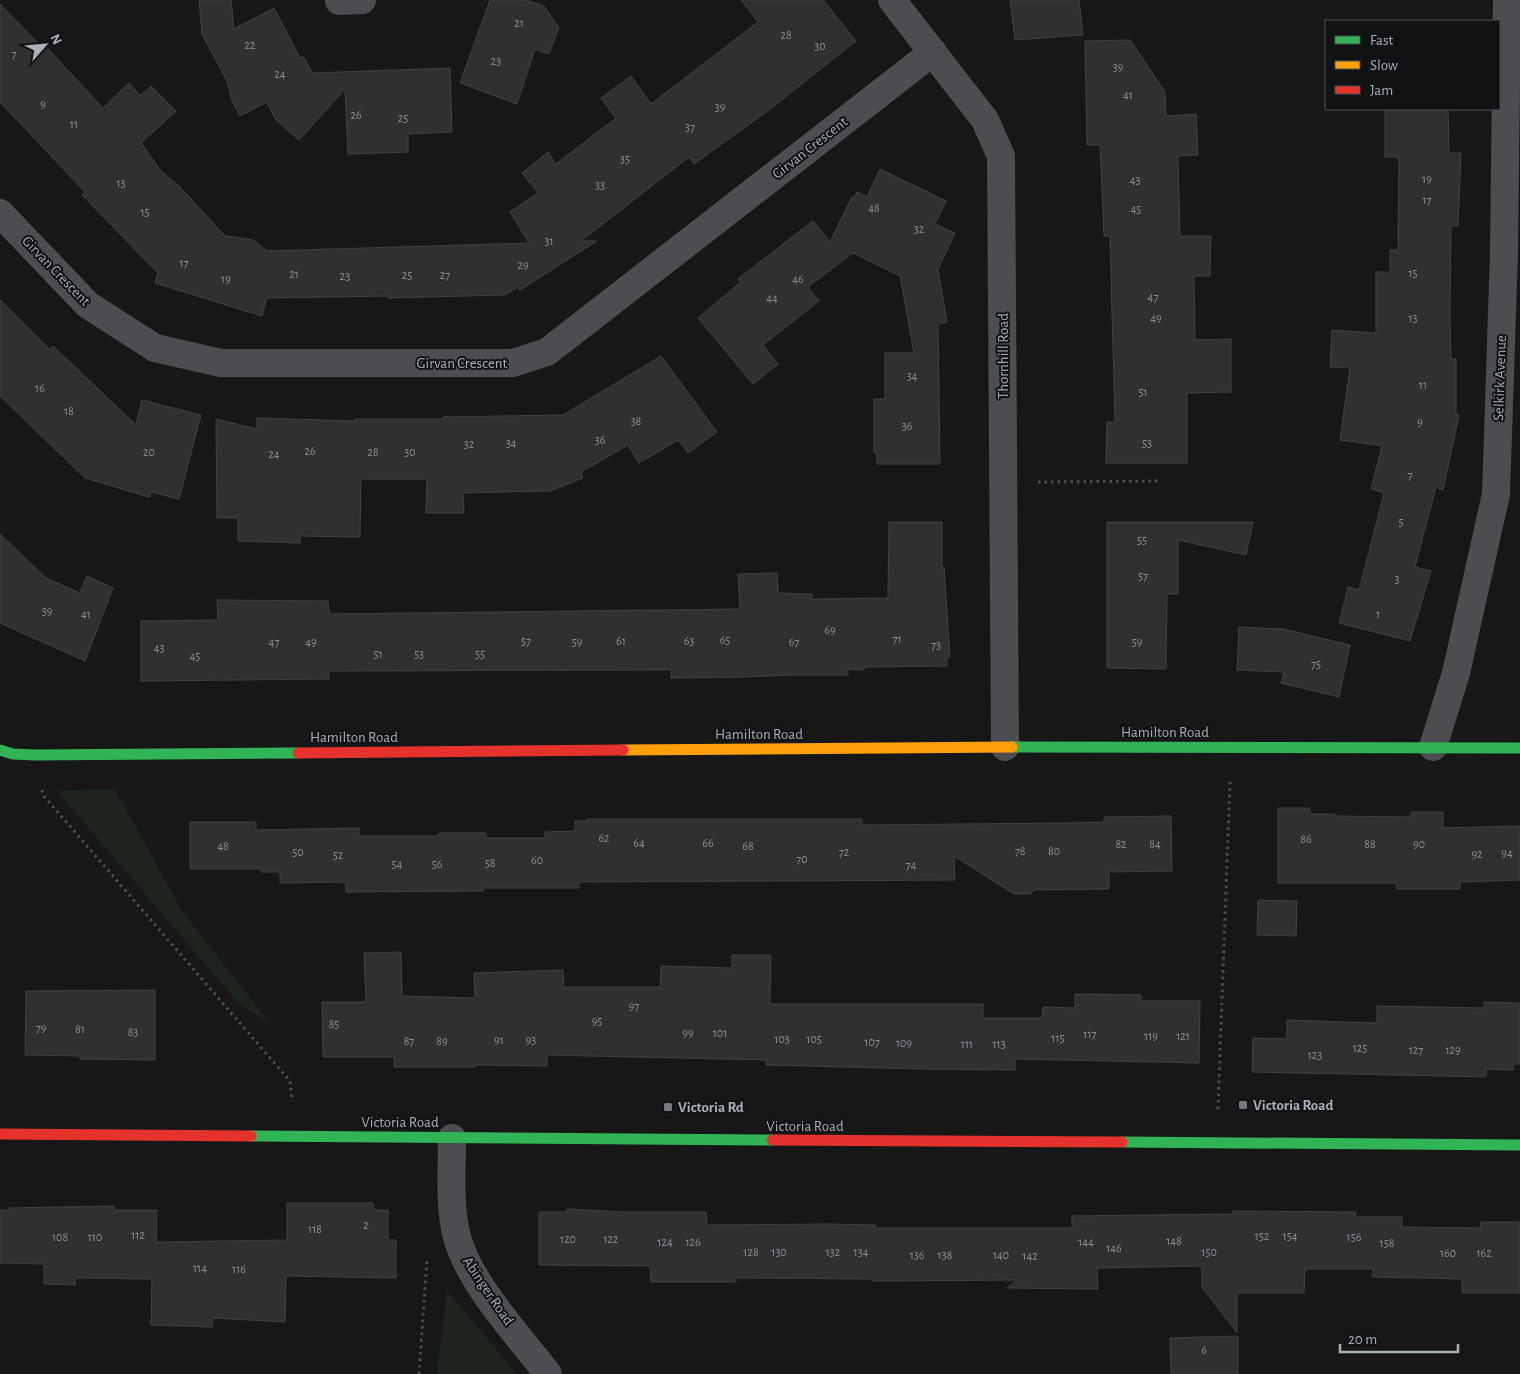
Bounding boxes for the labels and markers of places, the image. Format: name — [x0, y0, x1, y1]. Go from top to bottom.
place label: Victoria Road — [1253, 1098, 1333, 1113]
marker: Victoria Road — [1237, 1099, 1249, 1111]
place label: Victoria Rd — [678, 1100, 744, 1115]
marker: Victoria Rd — [662, 1101, 674, 1113]

